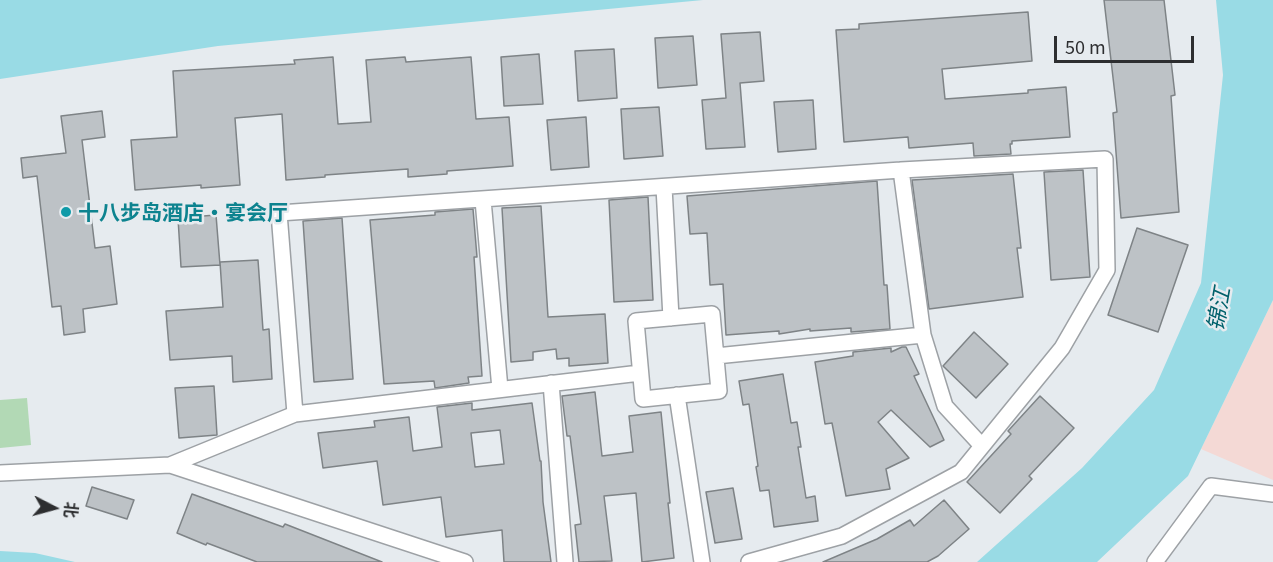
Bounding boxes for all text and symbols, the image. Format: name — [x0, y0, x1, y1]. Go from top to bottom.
scale bar — [1057, 24, 1196, 62]
text: 50 m — [1065, 33, 1106, 59]
place label: 十八步岛酒店·宴会厅 — [78, 199, 288, 225]
marker: 十八步岛酒店·宴会厅 — [59, 205, 73, 219]
water label: 锦江 — [1201, 285, 1235, 333]
north arrow — [24, 478, 84, 538]
text: 北 — [59, 501, 85, 519]

